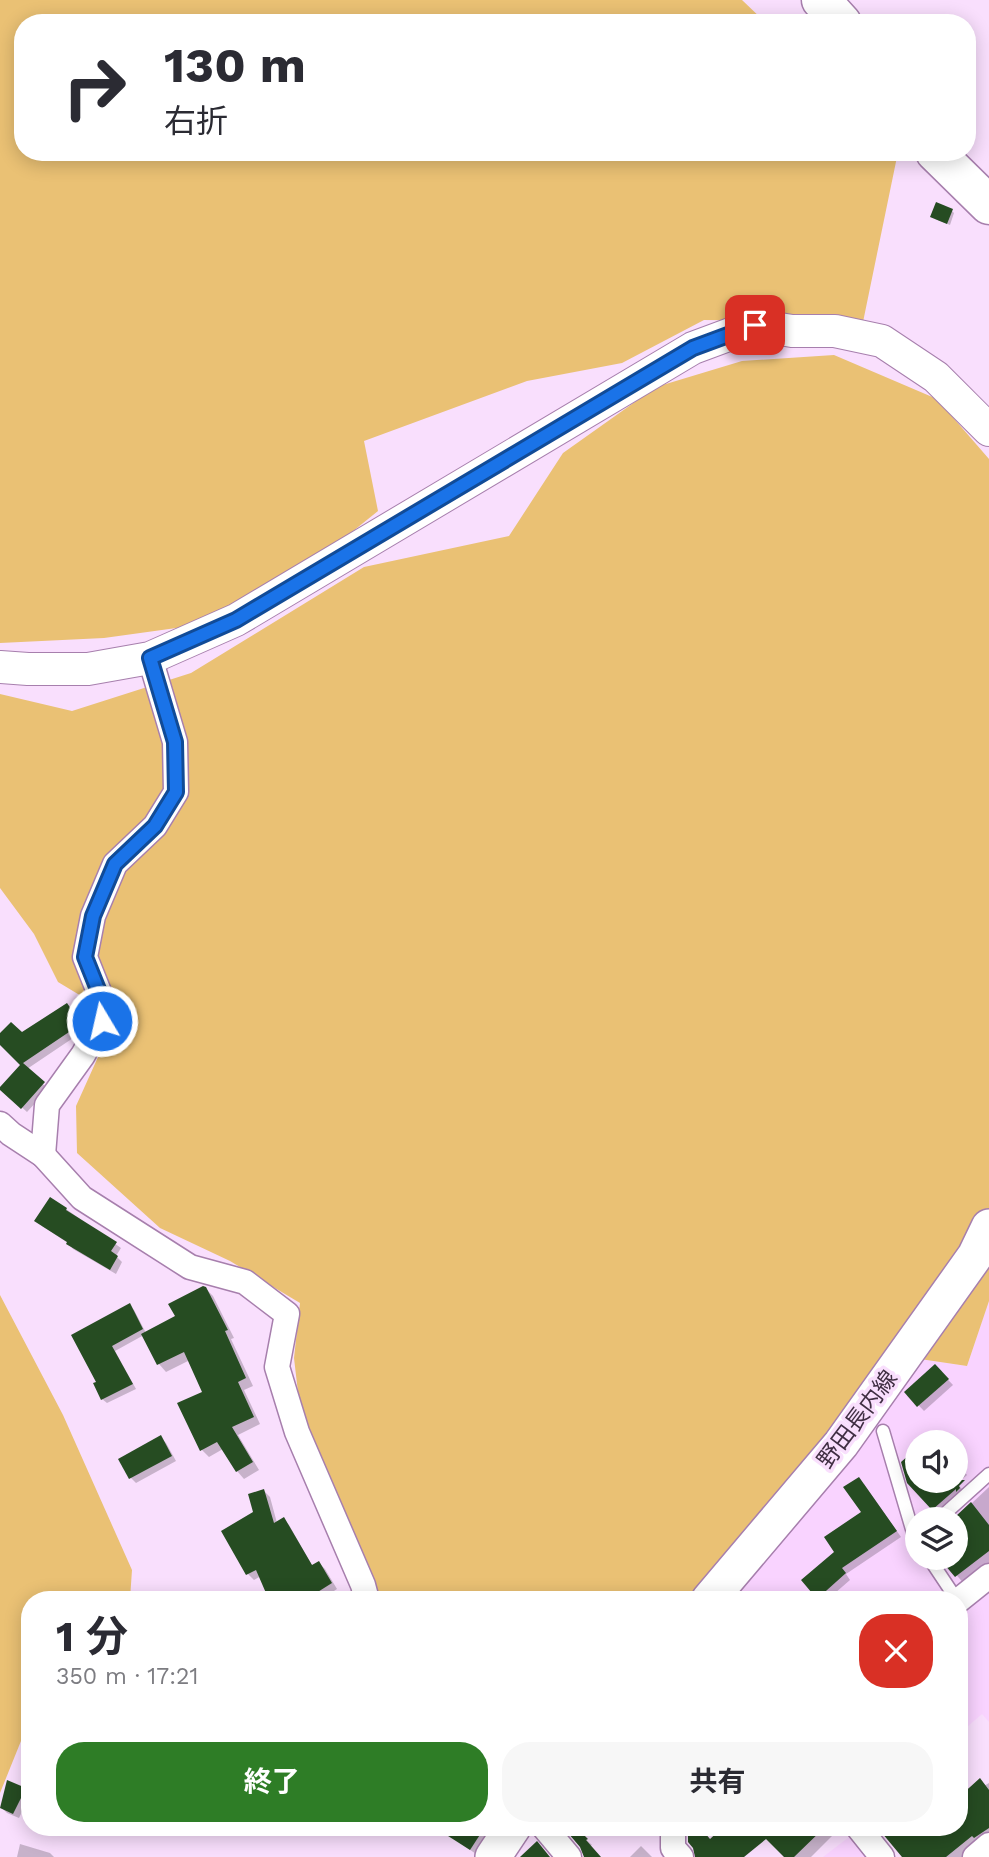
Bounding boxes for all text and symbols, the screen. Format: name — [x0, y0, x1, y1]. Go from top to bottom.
text: 130 m — [164, 36, 306, 94]
icon: right — [49, 42, 140, 133]
text: 右折 — [164, 102, 228, 140]
pin — [725, 295, 785, 355]
icon: arrive — [736, 306, 774, 344]
position arrow — [65, 984, 139, 1058]
street label: 野田長内線 — [812, 1365, 903, 1473]
map controls — [905, 1430, 968, 1570]
button: sound — [905, 1430, 968, 1493]
button: layers — [905, 1507, 968, 1570]
text: 1 分 — [56, 1612, 128, 1661]
button: close — [859, 1614, 933, 1688]
text: 350 m · 17:21 — [56, 1663, 198, 1690]
button: 終了 — [56, 1742, 488, 1822]
button: 共有 — [502, 1742, 933, 1822]

